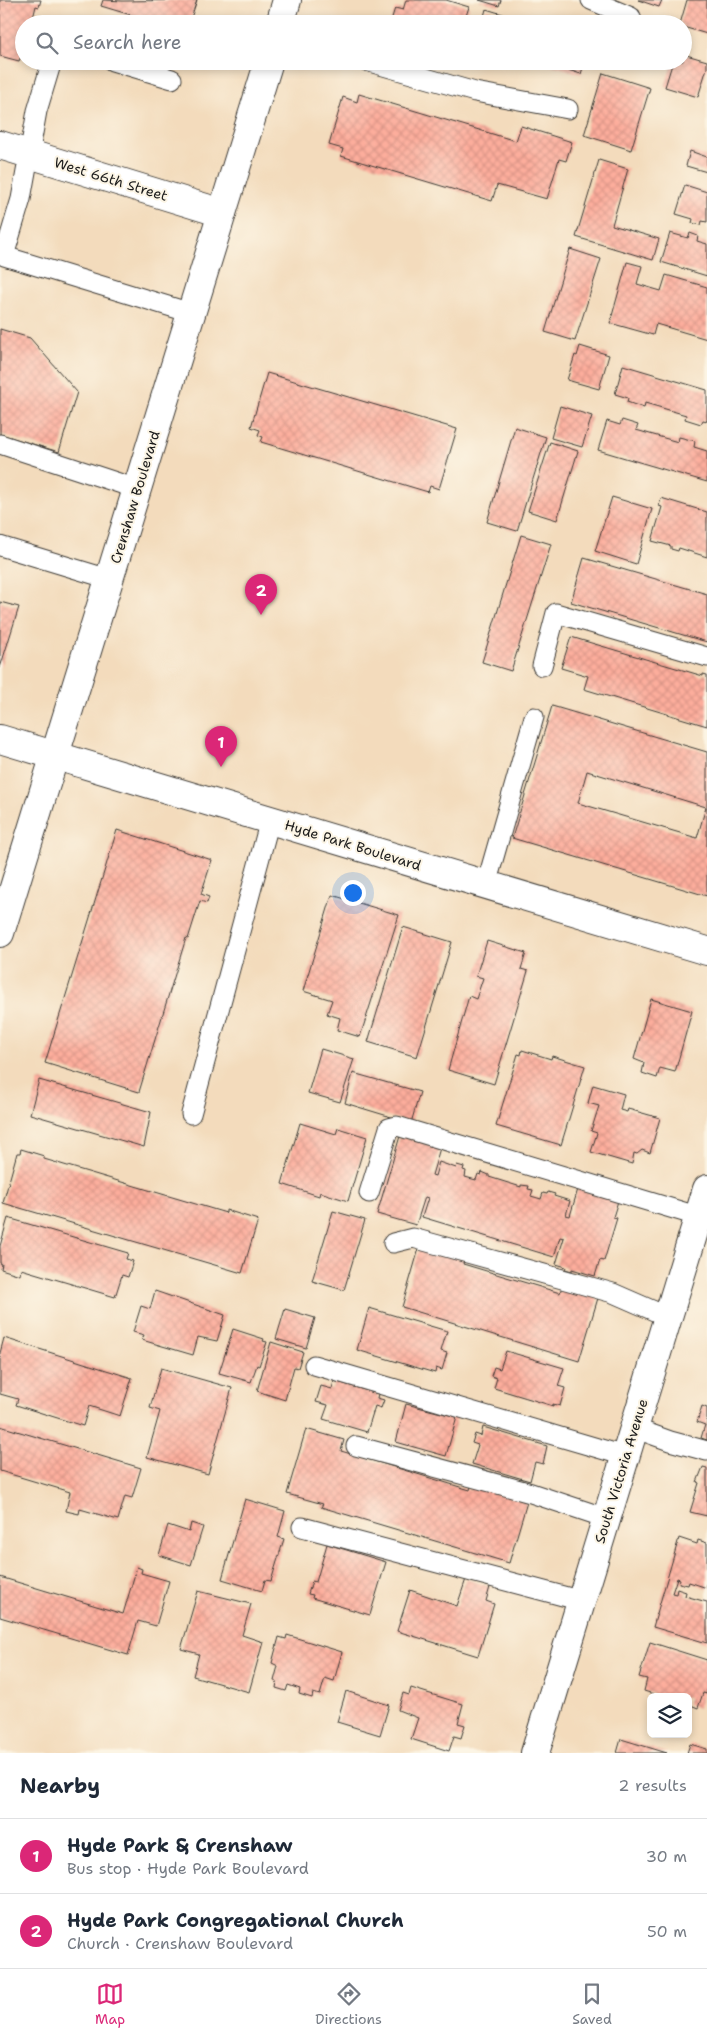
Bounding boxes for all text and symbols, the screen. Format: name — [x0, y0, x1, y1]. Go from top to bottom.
search box — [15, 15, 692, 70]
icon: search — [33, 29, 61, 57]
text: Search here — [73, 30, 182, 55]
street label: West 66th Street — [52, 153, 170, 205]
street label: Crenshaw Boulevard — [106, 428, 164, 566]
pin: 2 — [245, 574, 277, 615]
pin: 1 — [205, 726, 237, 767]
street label: Hyde Park Boulevard — [283, 816, 424, 874]
your location — [340, 880, 366, 906]
street label: South Victoria Avenue — [590, 1397, 652, 1545]
map controls — [647, 1693, 692, 1738]
button: layers — [647, 1693, 692, 1738]
text: Nearby — [20, 1772, 100, 1800]
text: 2 results — [618, 1775, 687, 1796]
text: Hyde Park & Crenshaw — [67, 1833, 292, 1858]
text: 1 — [32, 1846, 40, 1867]
text: 30 m — [646, 1846, 687, 1867]
text: Bus stop · Hyde Park Boulevard — [67, 1858, 309, 1879]
text: Hyde Park Congregational Church — [67, 1908, 404, 1933]
text: 2 — [30, 1921, 42, 1942]
text: 50 m — [647, 1921, 687, 1942]
text: Church · Crenshaw Boulevard — [67, 1933, 293, 1954]
tab: Map — [95, 1980, 125, 2028]
tab: Directions — [315, 1980, 382, 2028]
tab: Saved — [572, 1980, 612, 2028]

